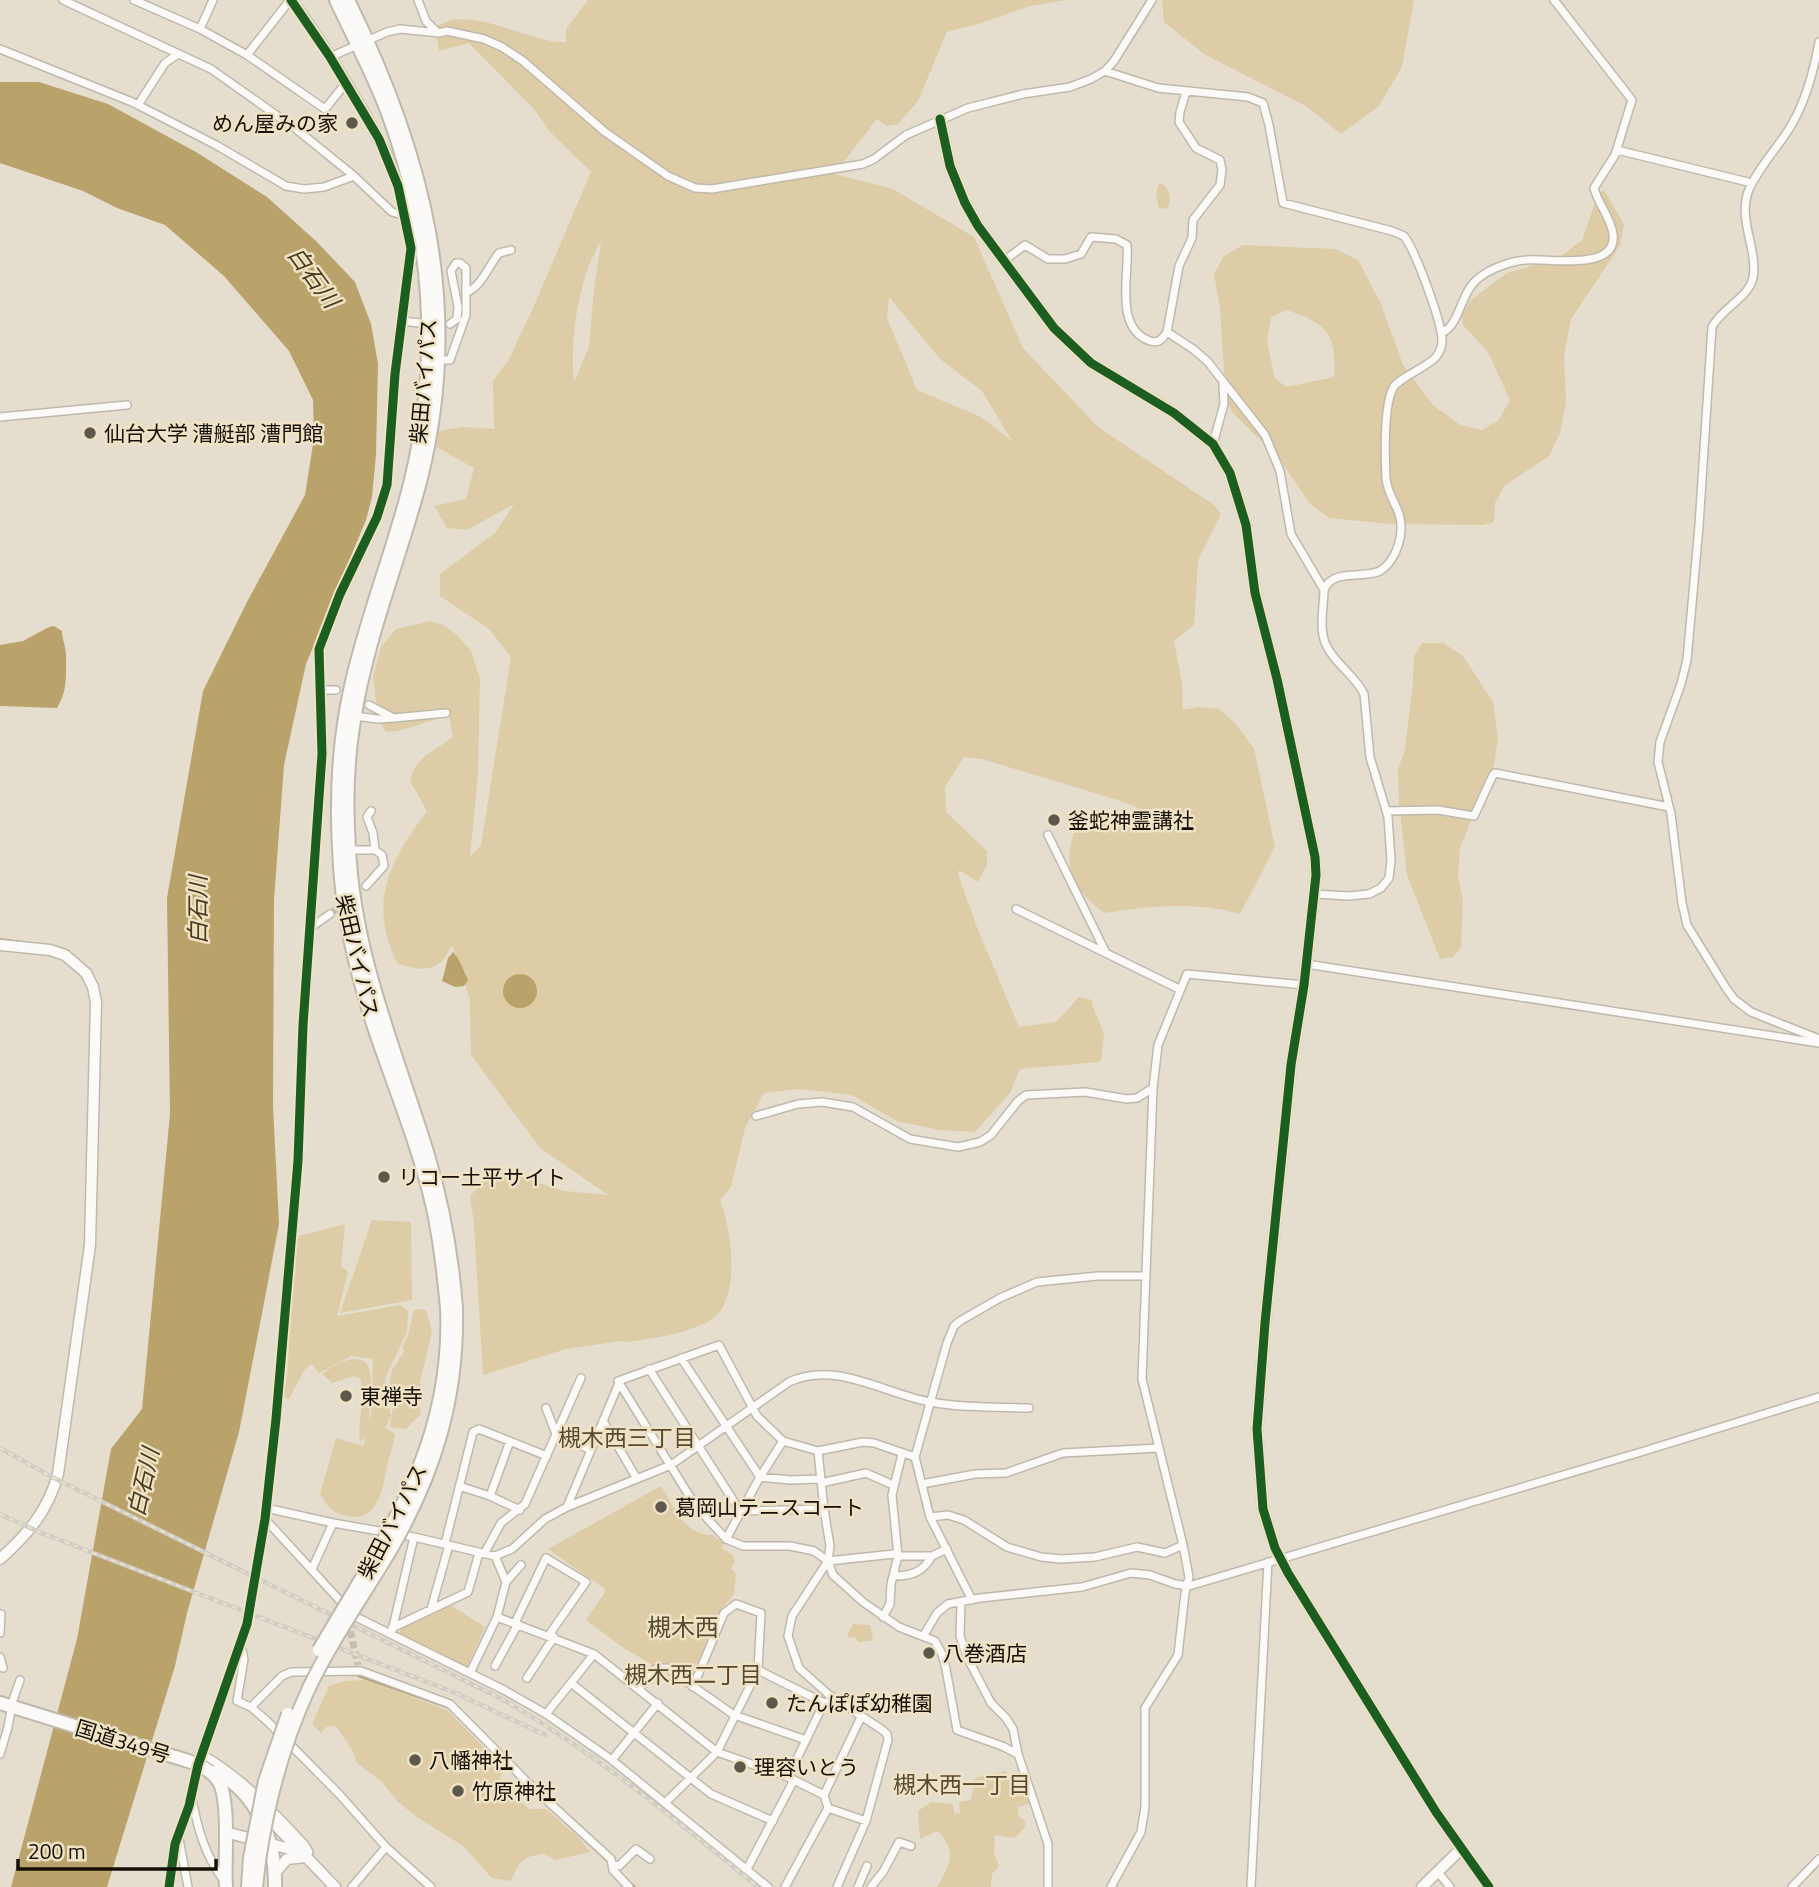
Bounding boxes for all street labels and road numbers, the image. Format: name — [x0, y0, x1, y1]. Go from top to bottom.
street label: 柴田バイパス — [402, 317, 444, 445]
street label: 柴田バイパス — [328, 891, 388, 1021]
street label: 柴田バイパス — [349, 1458, 435, 1584]
street label: 国道349号 — [71, 1711, 175, 1771]

